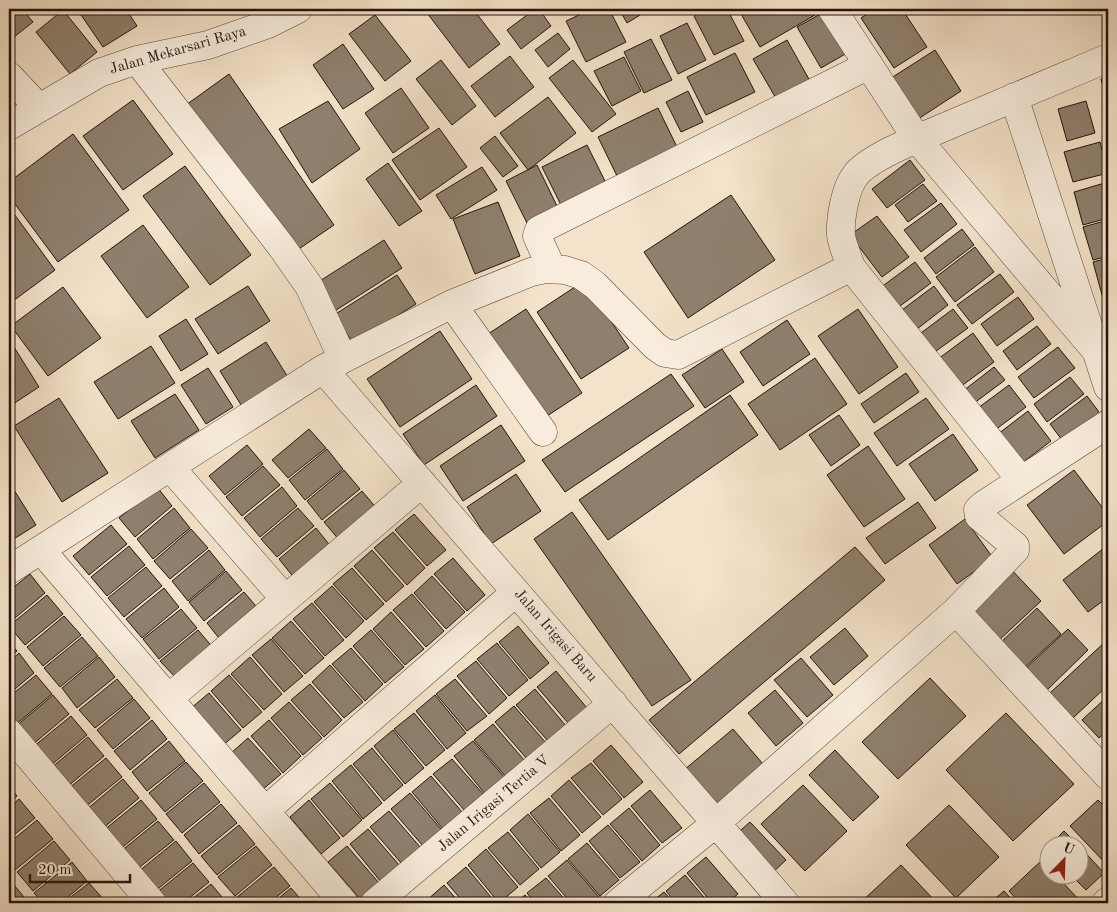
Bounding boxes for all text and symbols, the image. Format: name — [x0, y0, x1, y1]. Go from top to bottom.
street label: Jalan Mekarsari Raya — [108, 24, 249, 78]
street label: Jalan Irigasi Baru — [511, 587, 599, 685]
street label: Jalan Irigasi Tertia V — [435, 753, 553, 855]
north arrow — [1040, 834, 1090, 884]
text: U — [1061, 840, 1077, 858]
scale bar — [30, 852, 130, 884]
text: 20 m — [38, 863, 72, 878]

